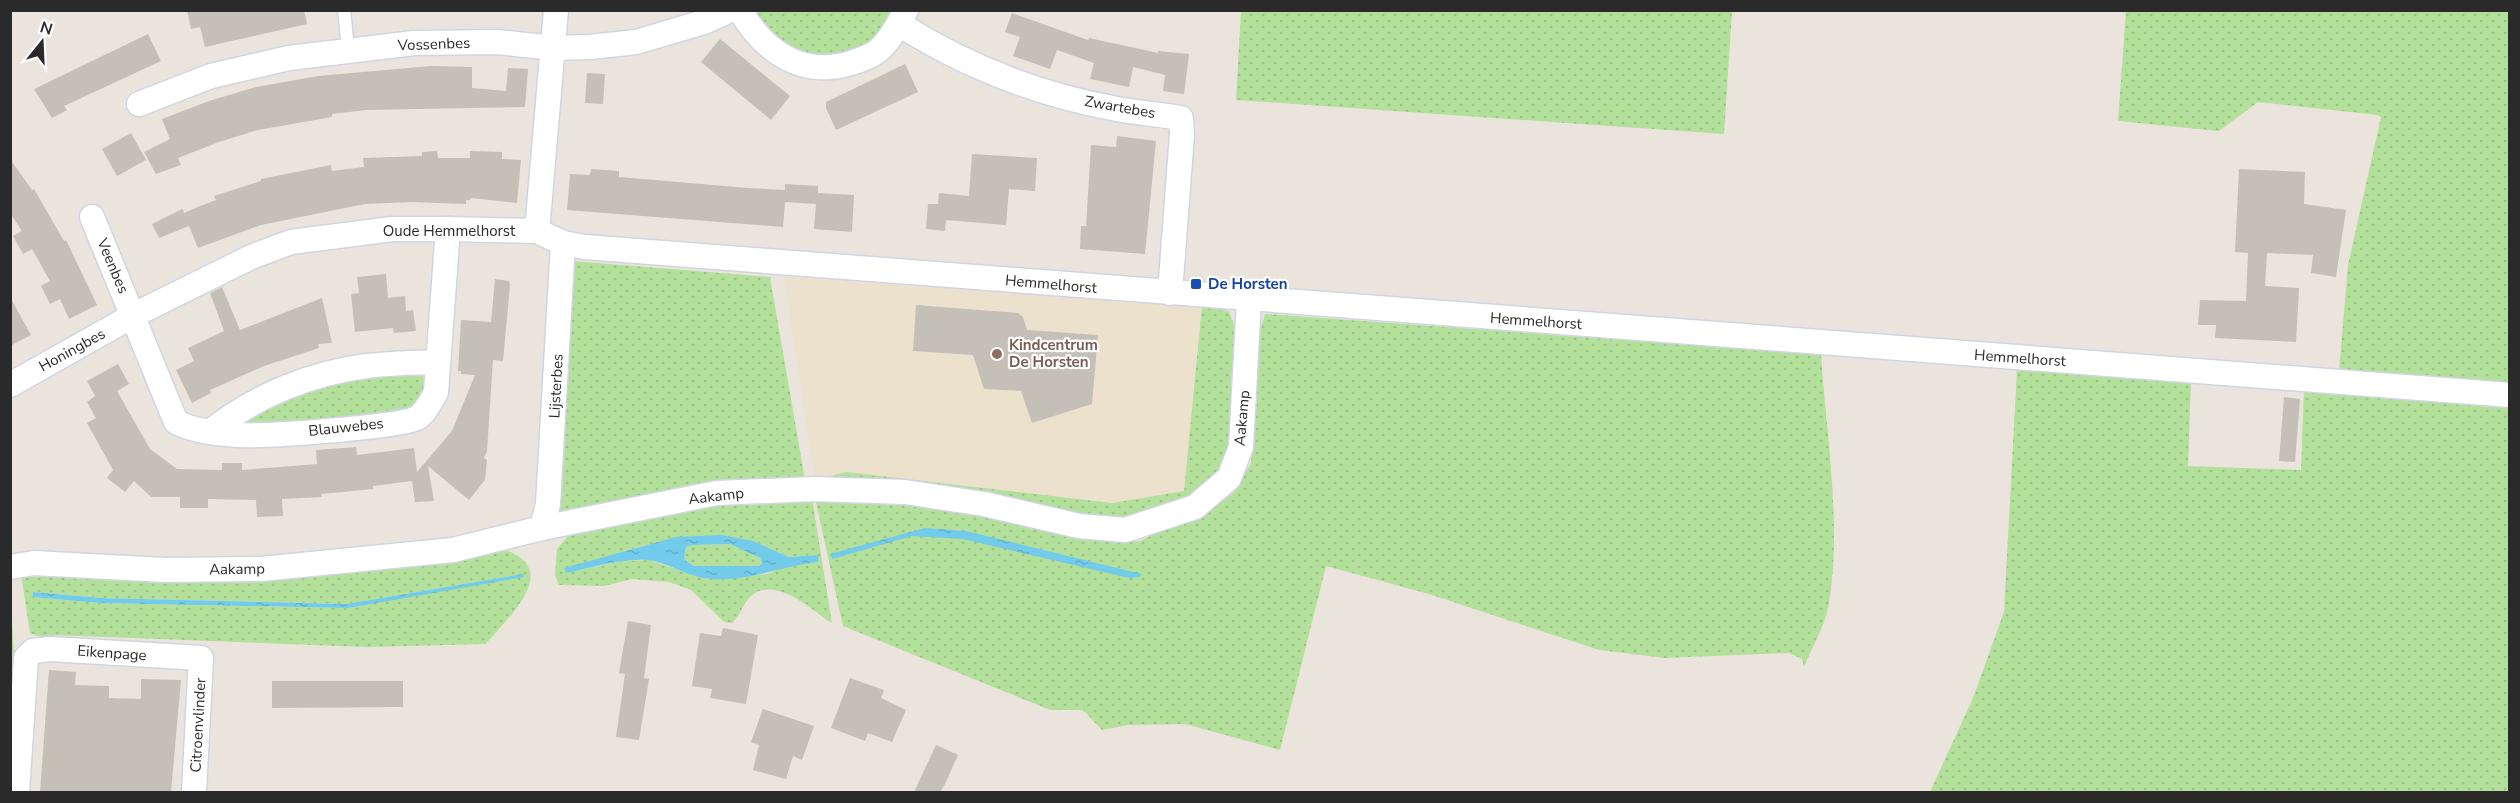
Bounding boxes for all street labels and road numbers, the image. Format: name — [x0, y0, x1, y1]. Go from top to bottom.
street label: Vossenbes — [396, 33, 471, 55]
street label: Zwartebes — [1083, 91, 1157, 123]
street label: Oude Hemmelhorst — [383, 221, 516, 241]
street label: Veenbes — [92, 235, 134, 297]
street label: Hemmelhorst — [1004, 270, 1098, 298]
street label: Hemmelhorst — [1489, 308, 1583, 334]
street label: Honingbes — [35, 324, 109, 376]
street label: Hemmelhorst — [1973, 345, 2067, 371]
street label: Lijsterbes — [544, 353, 568, 419]
street label: Aakamp — [1230, 389, 1254, 447]
street label: Blauwebes — [307, 413, 385, 441]
street label: Aakamp — [687, 483, 745, 509]
street label: Aakamp — [209, 559, 265, 579]
street label: Eikenpage — [77, 641, 147, 665]
street label: Citroenvlinder — [186, 676, 211, 773]

